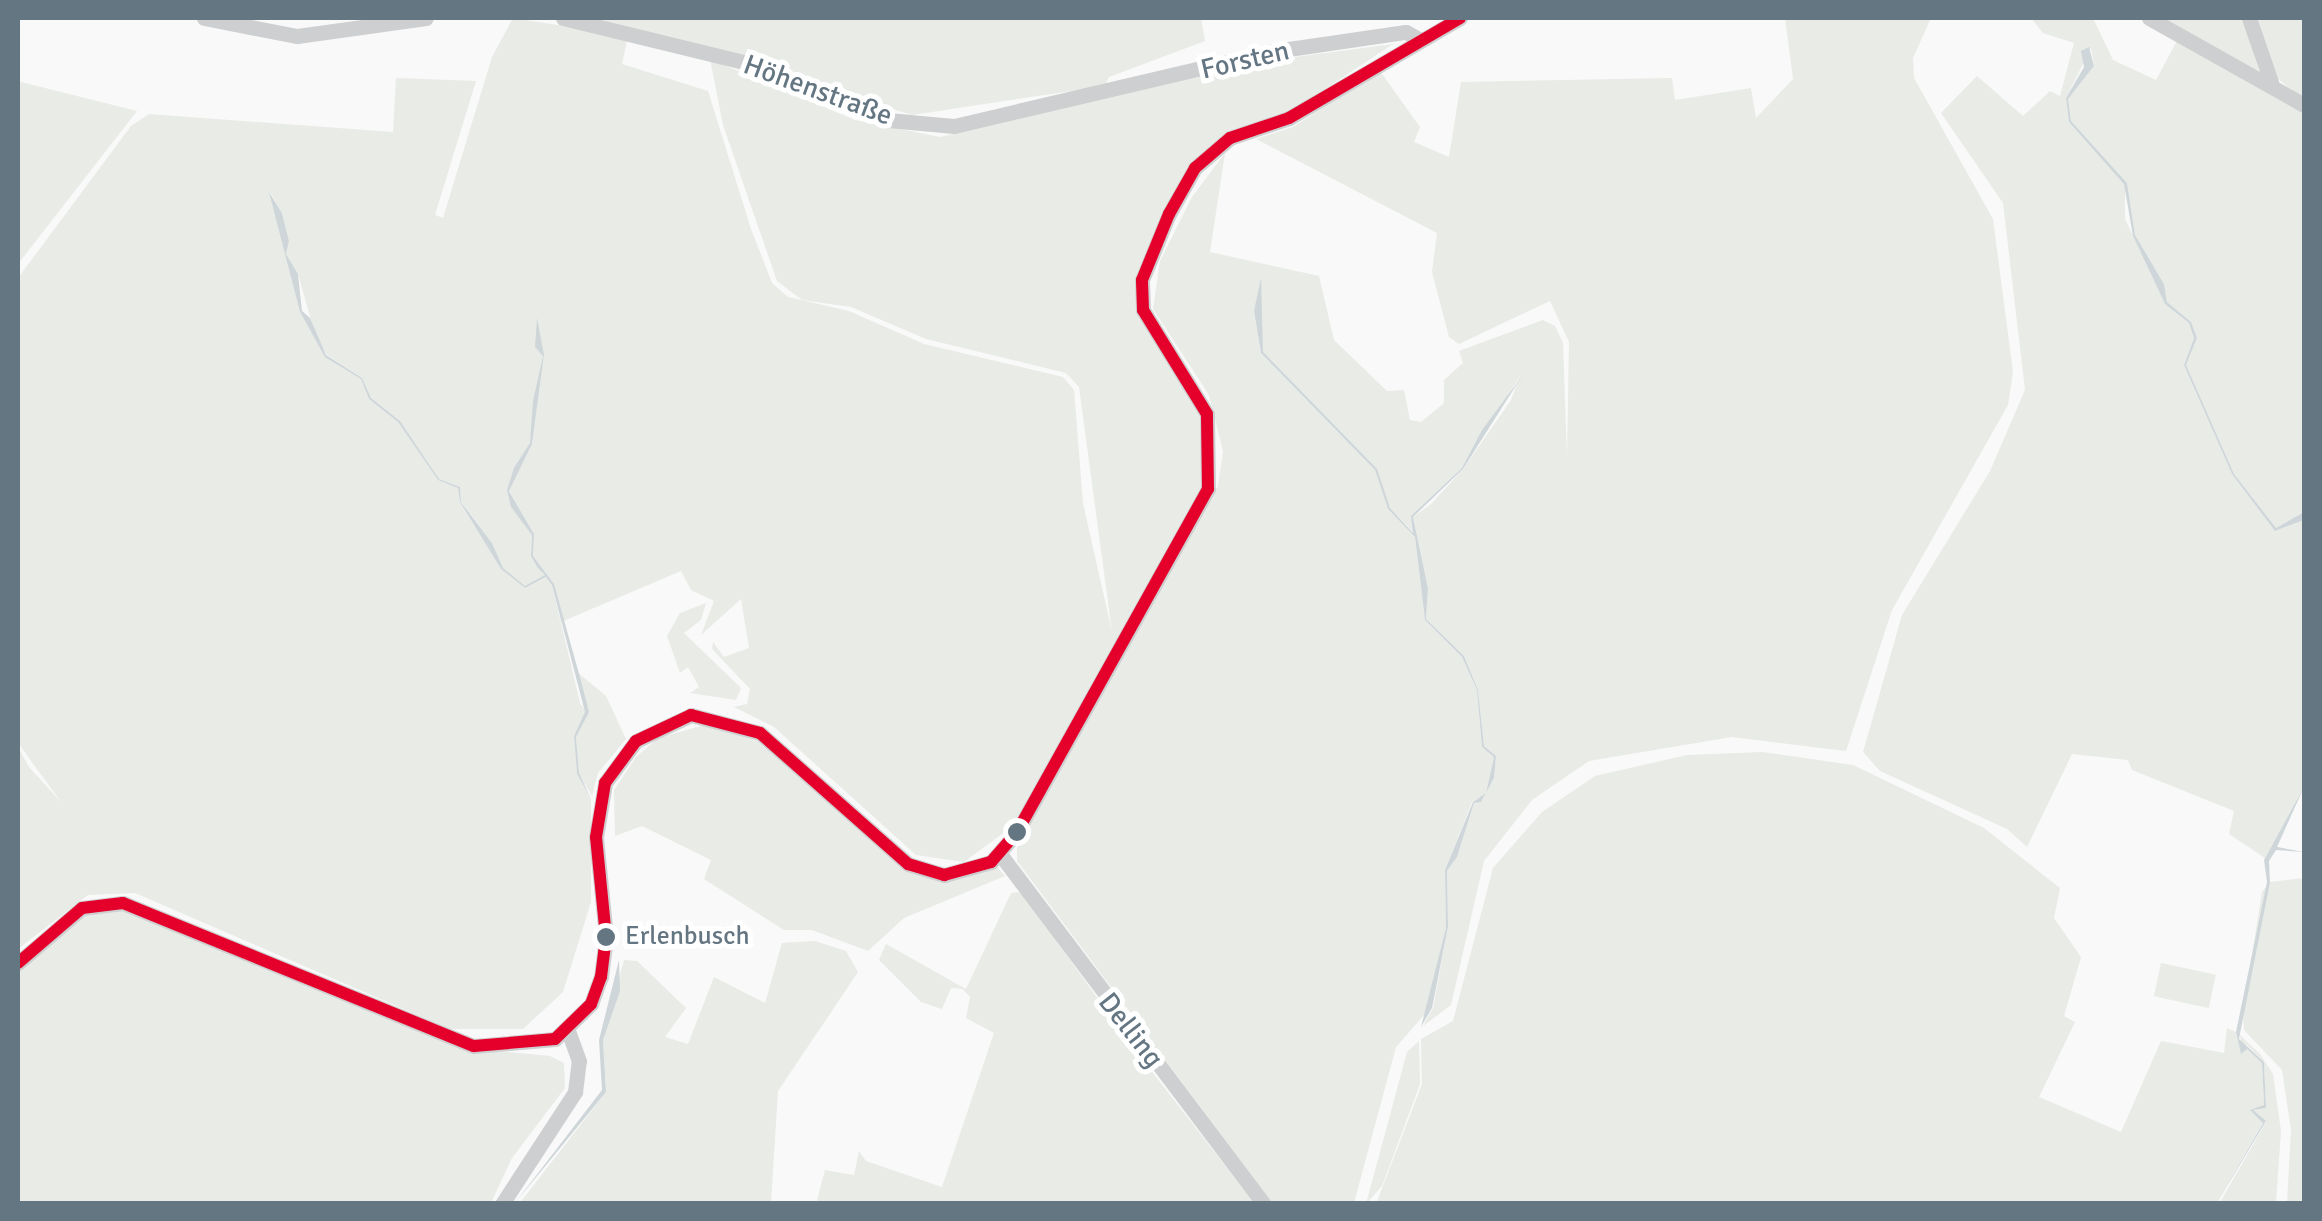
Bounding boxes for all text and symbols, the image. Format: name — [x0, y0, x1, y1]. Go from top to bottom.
street label: Forsten — [1197, 34, 1293, 86]
street label: Höhenstraße — [739, 48, 897, 132]
unlabelled marker — [1007, 822, 1027, 842]
place label: Erlenbusch — [625, 921, 750, 953]
marker: Erlenbusch — [596, 927, 616, 947]
street label: Delling — [1091, 986, 1171, 1074]

